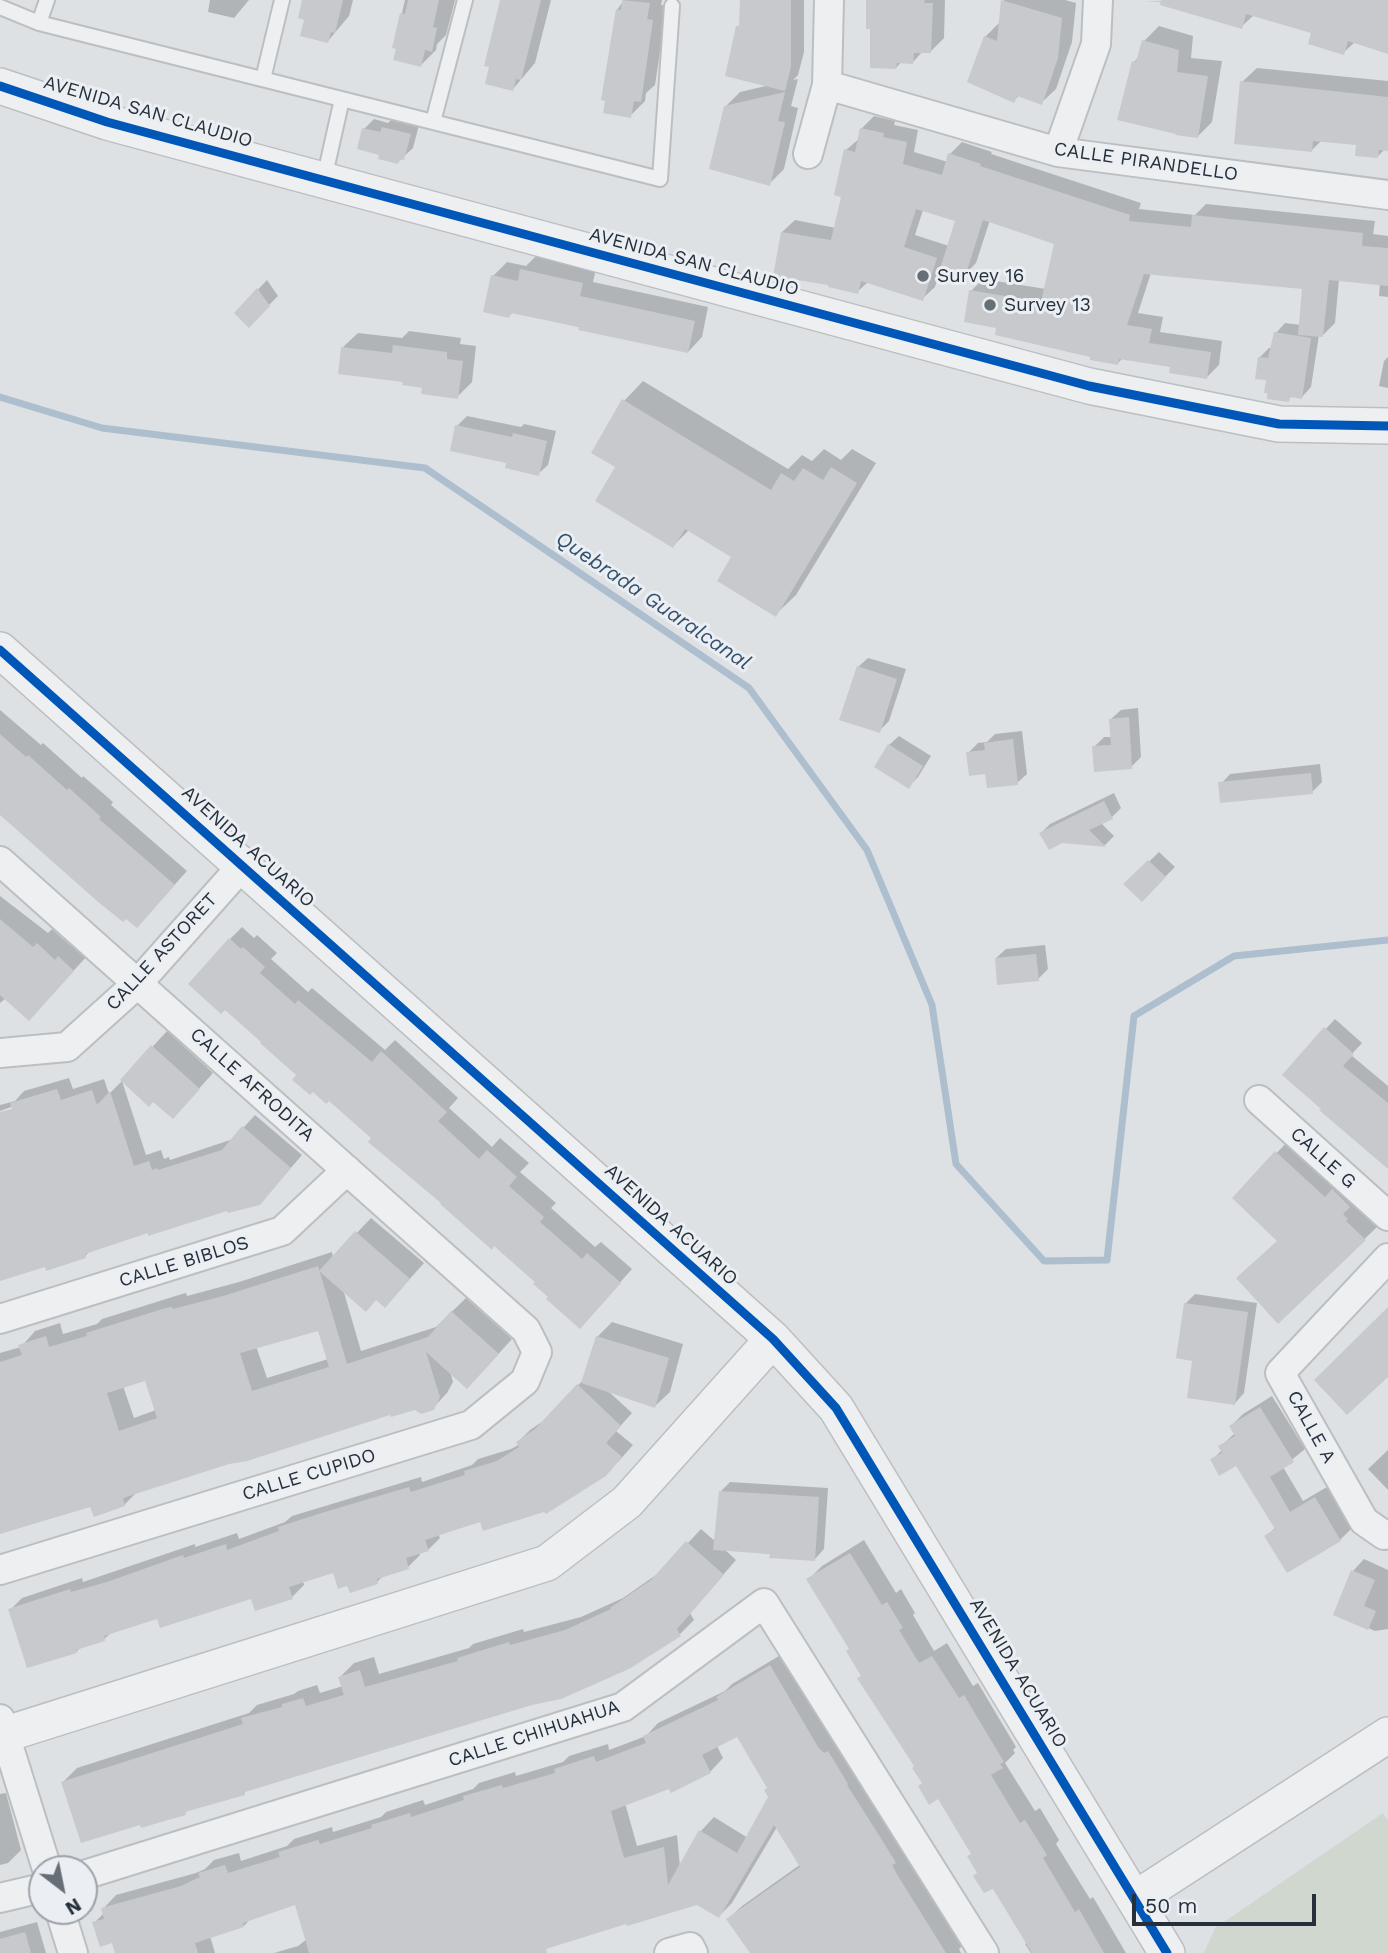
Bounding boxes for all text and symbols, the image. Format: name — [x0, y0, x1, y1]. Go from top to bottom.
street label: AVENIDA SAN CLAUDIO — [41, 71, 255, 153]
street label: CALLE PIRANDELLO — [1053, 138, 1239, 186]
street label: AVENIDA SAN CLAUDIO — [587, 223, 801, 301]
place label: Survey 16 — [937, 265, 1024, 287]
marker: Survey 16 — [915, 268, 931, 284]
place label: Survey 13 — [1004, 294, 1091, 316]
marker: Survey 13 — [982, 297, 998, 313]
water label: Quebrada Guaralcanal — [551, 526, 755, 676]
street label: AVENIDA ACUARIO — [177, 781, 319, 913]
street label: CALLE ASTORET — [102, 888, 222, 1016]
street label: CALLE AFRODITA — [185, 1023, 319, 1147]
street label: CALLE G — [1285, 1123, 1361, 1193]
street label: AVENIDA ACUARIO — [600, 1159, 742, 1291]
street label: CALLE BIBLOS — [116, 1231, 252, 1293]
street label: CALLE A — [1282, 1387, 1340, 1467]
street label: CALLE CUPIDO — [239, 1444, 379, 1506]
street label: AVENIDA ACUARIO — [964, 1594, 1072, 1752]
street label: CALLE CHIHUAHUA — [446, 1696, 622, 1772]
north arrow — [28, 1855, 98, 1925]
scale bar — [1136, 1880, 1320, 1924]
text: N — [61, 1893, 85, 1920]
text: 50 m — [1145, 1893, 1197, 1918]

